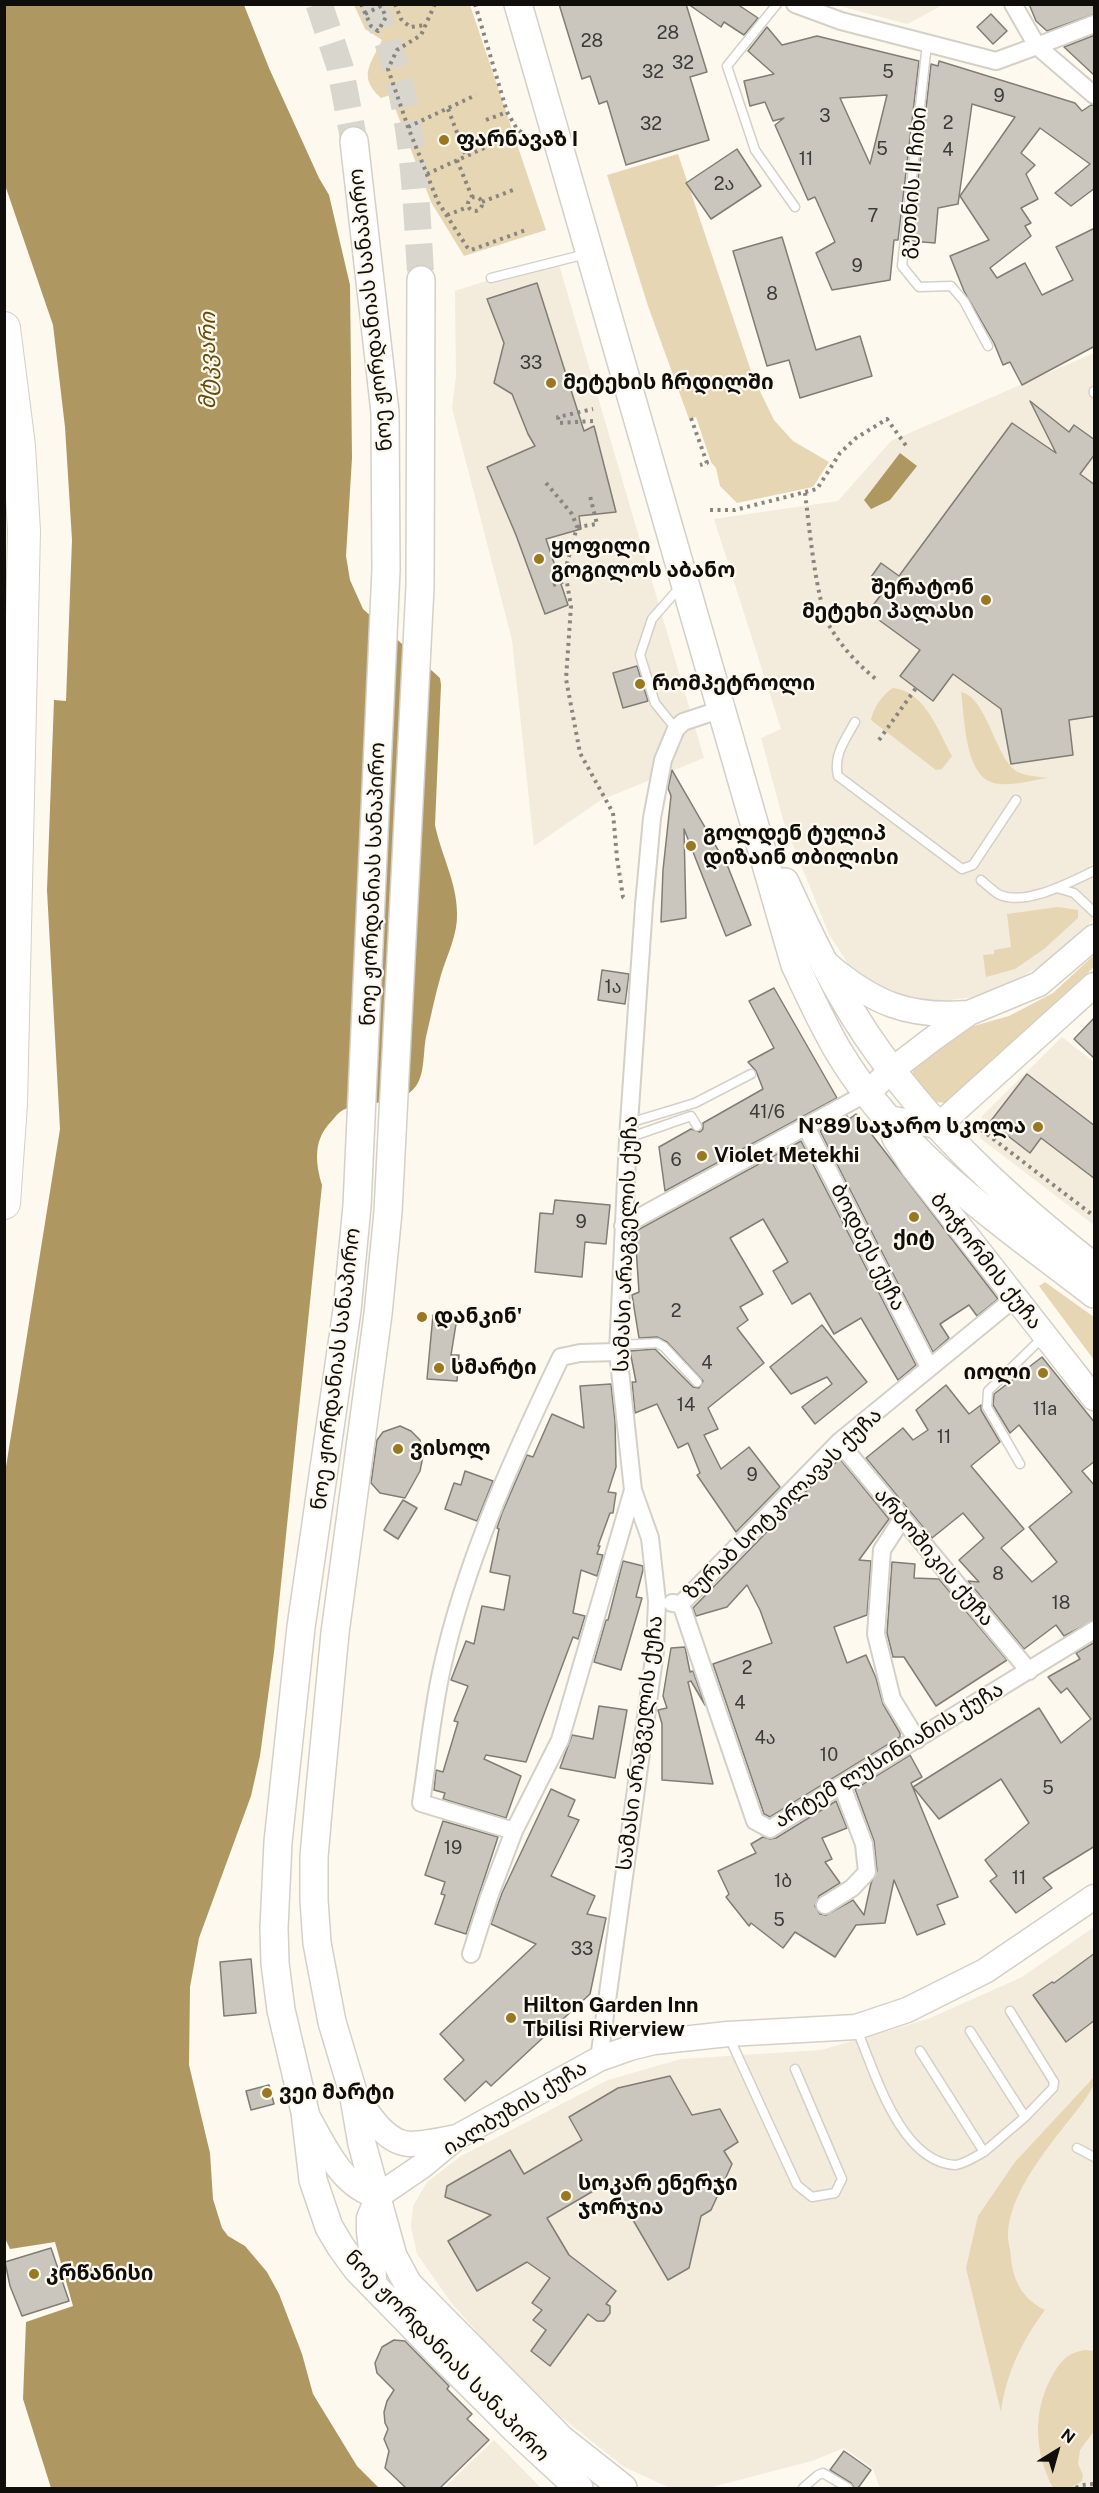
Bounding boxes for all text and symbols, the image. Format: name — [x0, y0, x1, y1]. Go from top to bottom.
house number: 28 — [657, 22, 679, 44]
house number: 28 — [581, 30, 603, 52]
house number: 32 — [672, 52, 694, 74]
house number: 32 — [642, 61, 664, 83]
house number: 5 — [882, 61, 894, 83]
house number: 9 — [993, 85, 1005, 107]
house number: 3 — [819, 105, 831, 127]
street label: გუთნის II ჩიხი — [894, 106, 932, 260]
house number: 2 — [943, 112, 953, 134]
house number: 32 — [640, 113, 662, 135]
place label: ფარნავაზ I — [456, 127, 578, 153]
marker: ფარნავაზ I — [437, 133, 451, 147]
house number: 5 — [876, 138, 888, 160]
house number: 4 — [942, 139, 954, 161]
house number: 11 — [799, 148, 813, 170]
street label: ნოე ჟორდანიას სანაპირო — [344, 167, 398, 453]
house number: 2ა — [714, 173, 734, 195]
house number: 7 — [868, 205, 878, 227]
house number: 9 — [851, 255, 863, 277]
house number: 8 — [766, 283, 778, 305]
water label: მტკვარი — [195, 312, 221, 410]
house number: 33 — [520, 352, 542, 374]
place label: მეტეხის ჩრდილში — [563, 370, 774, 396]
marker: მეტეხის ჩრდილში — [544, 376, 558, 390]
place label: ყოფილი გოგილოს აბანო — [551, 534, 735, 584]
marker: ყოფილი გოგილოს აბანო — [532, 552, 546, 566]
place label: შერატონ მეტეხი პალასი — [802, 575, 974, 625]
marker: შერატონ მეტეხი პალასი — [979, 593, 993, 607]
place label: რომპეტროლი — [652, 671, 815, 697]
marker: რომპეტროლი — [633, 677, 647, 691]
street label: ნოე ჟორდანიას სანაპირო — [355, 742, 391, 1026]
place label: გოლდენ ტულიპ დიზაინ თბილისი — [703, 821, 899, 871]
marker: გოლდენ ტულიპ დიზაინ თბილისი — [684, 839, 698, 853]
house number: 1ა — [604, 976, 622, 998]
house number: 41/6 — [749, 1101, 785, 1123]
place label: №89 საჯარო სკოლა — [798, 1114, 1026, 1140]
street label: სამასი არაგველის ქუჩა — [609, 1115, 643, 1373]
marker: №89 საჯარო სკოლა — [1031, 1120, 1045, 1134]
place label: Violet Metekhi — [714, 1143, 859, 1169]
house number: 6 — [670, 1149, 682, 1171]
marker: Violet Metekhi — [695, 1149, 709, 1163]
street label: ბოდბეს ქუჩა — [825, 1179, 911, 1315]
street label: ბოჭორმის ქუჩა — [925, 1188, 1047, 1334]
marker: ქიტ — [907, 1210, 921, 1224]
house number: 9 — [575, 1211, 587, 1233]
place label: ქიტ — [893, 1226, 935, 1252]
street label: ნოე ჟორდანიას სანაპირო — [306, 1227, 366, 1511]
house number: 2 — [671, 1300, 681, 1322]
place label: დანკინ' — [434, 1304, 522, 1330]
marker: დანკინ' — [415, 1310, 429, 1324]
house number: 4 — [701, 1352, 713, 1374]
place label: სმარტი — [451, 1355, 537, 1381]
place label: იოლი — [964, 1360, 1031, 1386]
marker: სმარტი — [432, 1361, 446, 1375]
marker: იოლი — [1036, 1366, 1050, 1380]
house number: 14 — [677, 1394, 695, 1416]
house number: 11a — [1033, 1398, 1057, 1420]
street label: ზურაბ სოტკილავას ქუჩა — [679, 1403, 887, 1605]
house number: 11 — [937, 1426, 951, 1448]
place label: ვისოლ — [410, 1436, 491, 1462]
marker: ვისოლ — [391, 1442, 405, 1456]
house number: 9 — [746, 1464, 758, 1486]
street label: არბოშიკის ქუჩა — [869, 1482, 999, 1632]
house number: 8 — [992, 1563, 1004, 1585]
house number: 18 — [1052, 1592, 1070, 1614]
street label: სამასი არაგველის ქუჩა — [612, 1614, 668, 1872]
house number: 2 — [742, 1657, 752, 1679]
street label: არტემ ლუსინიანის ქუჩა — [770, 1677, 1008, 1833]
house number: 4 — [734, 1692, 746, 1714]
house number: 4ა — [754, 1727, 776, 1749]
house number: 10 — [820, 1744, 838, 1766]
house number: 5 — [1042, 1777, 1054, 1799]
house number: 19 — [444, 1837, 462, 1859]
house number: 11 — [1012, 1867, 1026, 1889]
house number: 1ბ — [774, 1870, 792, 1892]
house number: 5 — [773, 1909, 785, 1931]
house number: 33 — [571, 1938, 593, 1960]
place label: Hilton Garden Inn Tbilisi Riverview — [523, 1993, 699, 2043]
marker: Hilton Garden Inn Tbilisi Riverview — [504, 2011, 518, 2025]
street label: იალბუზის ქუჩა — [438, 2055, 592, 2161]
place label: ვეი მარტი — [279, 2080, 394, 2106]
marker: ვეი მარტი — [260, 2086, 274, 2100]
place label: სოკარ ენერჯი ჯორჯია — [578, 2171, 738, 2221]
marker: სოკარ ენერჯი ჯორჯია — [559, 2189, 573, 2203]
street label: ნოე ჟორდანიას სანაპირო — [339, 2245, 555, 2467]
place label: კრწანისი — [46, 2261, 153, 2287]
marker: კრწანისი — [27, 2267, 41, 2281]
north arrow — [1027, 2421, 1087, 2481]
text: N — [1057, 2425, 1079, 2448]

